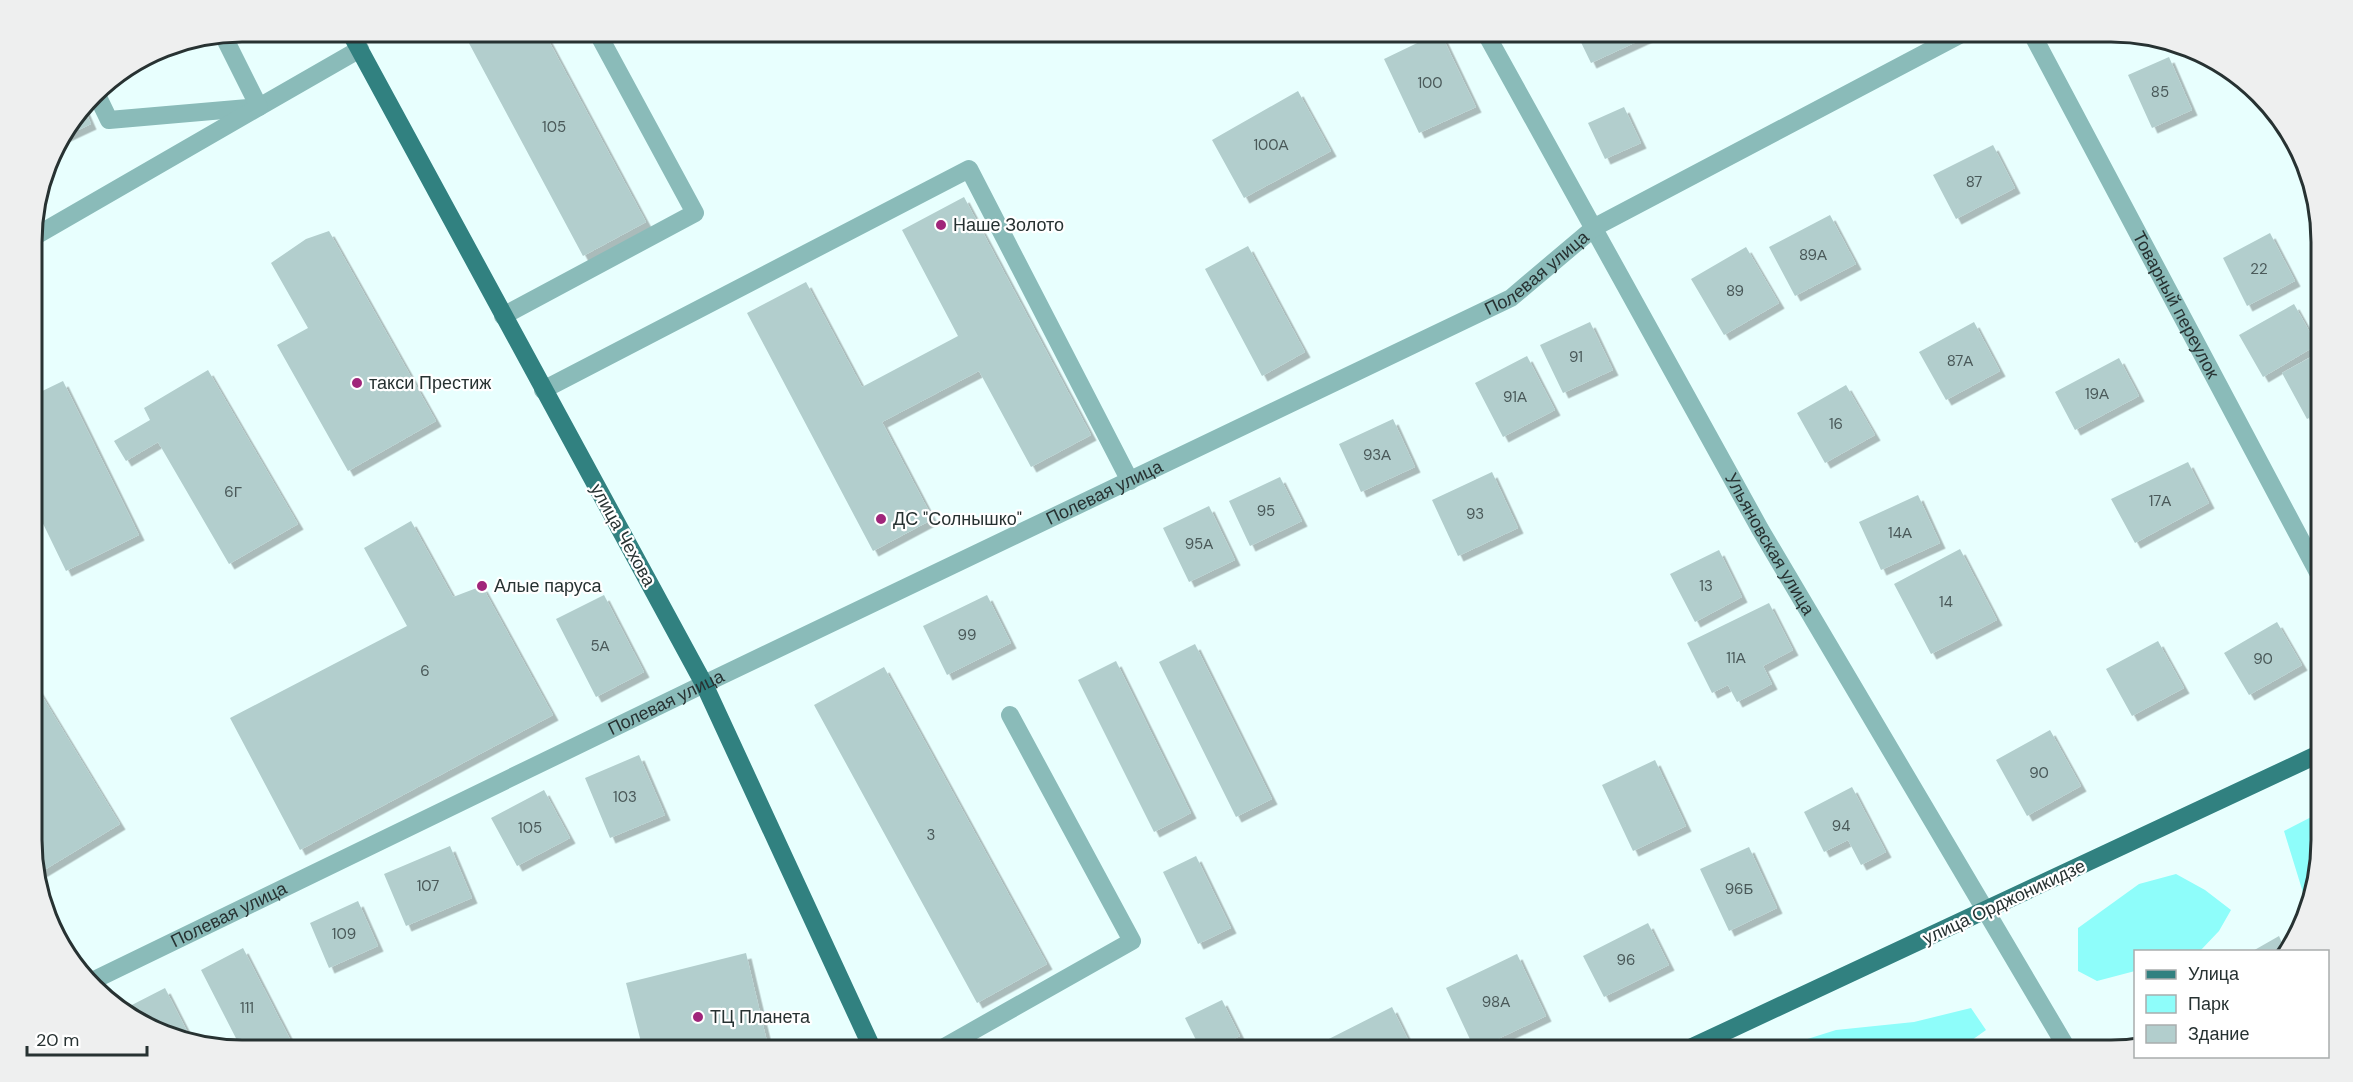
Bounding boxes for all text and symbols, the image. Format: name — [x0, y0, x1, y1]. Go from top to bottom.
house number: 100 — [1417, 73, 1443, 93]
house number: 85 — [2151, 82, 2169, 102]
house number: 105 — [542, 117, 566, 137]
house number: 100А — [1253, 135, 1289, 155]
house number: 87 — [1966, 172, 1982, 192]
place label: Наше Золото — [953, 213, 1064, 237]
marker: Наше Золото — [934, 218, 948, 232]
street label: Полевая улица — [1480, 225, 1595, 321]
street label: Товарный переулок — [2127, 227, 2225, 383]
house number: 89А — [1799, 245, 1827, 265]
house number: 22 — [2250, 259, 2268, 279]
house number: 89 — [1726, 281, 1744, 301]
house number: 91 — [1569, 347, 1583, 367]
house number: 87А — [1947, 351, 1973, 371]
place label: такси Престиж — [369, 371, 491, 395]
marker: такси Престиж — [350, 376, 364, 390]
house number: 19А — [2085, 384, 2109, 404]
house number: 91А — [1503, 387, 1527, 407]
house number: 16 — [1829, 414, 1843, 434]
house number: 93А — [1363, 445, 1391, 465]
street label: Полевая улица — [1042, 454, 1167, 531]
street label: Ульяновская улица — [1719, 469, 1821, 621]
street label: улица Чехова — [585, 479, 662, 592]
house number: 6Г — [224, 482, 242, 502]
house number: 17А — [2149, 491, 2171, 511]
house number: 95 — [1257, 501, 1275, 521]
house number: 93 — [1466, 504, 1484, 524]
place label: ДС "Солнышко" — [893, 507, 1022, 531]
marker: ДС "Солнышко" — [874, 512, 888, 526]
house number: 14А — [1888, 523, 1912, 543]
house number: 95А — [1185, 534, 1213, 554]
place label: Алые паруса — [494, 574, 603, 598]
house number: 13 — [1699, 576, 1713, 596]
marker: Алые паруса — [475, 579, 489, 593]
house number: 14 — [1939, 592, 1953, 612]
house number: 99 — [958, 625, 976, 645]
house number: 5А — [590, 636, 610, 656]
house number: 11А — [1726, 648, 1746, 668]
house number: 90 — [2253, 649, 2273, 669]
house number: 6 — [420, 661, 430, 681]
street label: Полевая улица — [604, 664, 729, 741]
house number: 90 — [2029, 763, 2049, 783]
house number: 103 — [613, 787, 637, 807]
house number: 94 — [1832, 816, 1850, 836]
house number: 105 — [518, 818, 542, 838]
house number: 3 — [927, 825, 935, 845]
street label: улица Орджоникидзе — [1919, 854, 2089, 950]
street label: Полевая улица — [167, 876, 292, 953]
house number: 107 — [417, 876, 439, 896]
house number: 96Б — [1725, 879, 1753, 899]
house number: 109 — [332, 924, 356, 944]
house number: 96 — [1617, 950, 1635, 970]
legend — [2134, 950, 2329, 1058]
text: Улица — [2188, 962, 2240, 986]
house number: 98А — [1482, 992, 1510, 1012]
text: Парк — [2188, 992, 2229, 1016]
house number: 111 — [240, 998, 254, 1018]
place label: ТЦ Планета — [710, 1005, 811, 1029]
marker: ТЦ Планета — [691, 1010, 705, 1024]
scale bar — [27, 1019, 147, 1057]
text: Здание — [2188, 1022, 2249, 1046]
text: 20 m — [36, 1028, 79, 1052]

